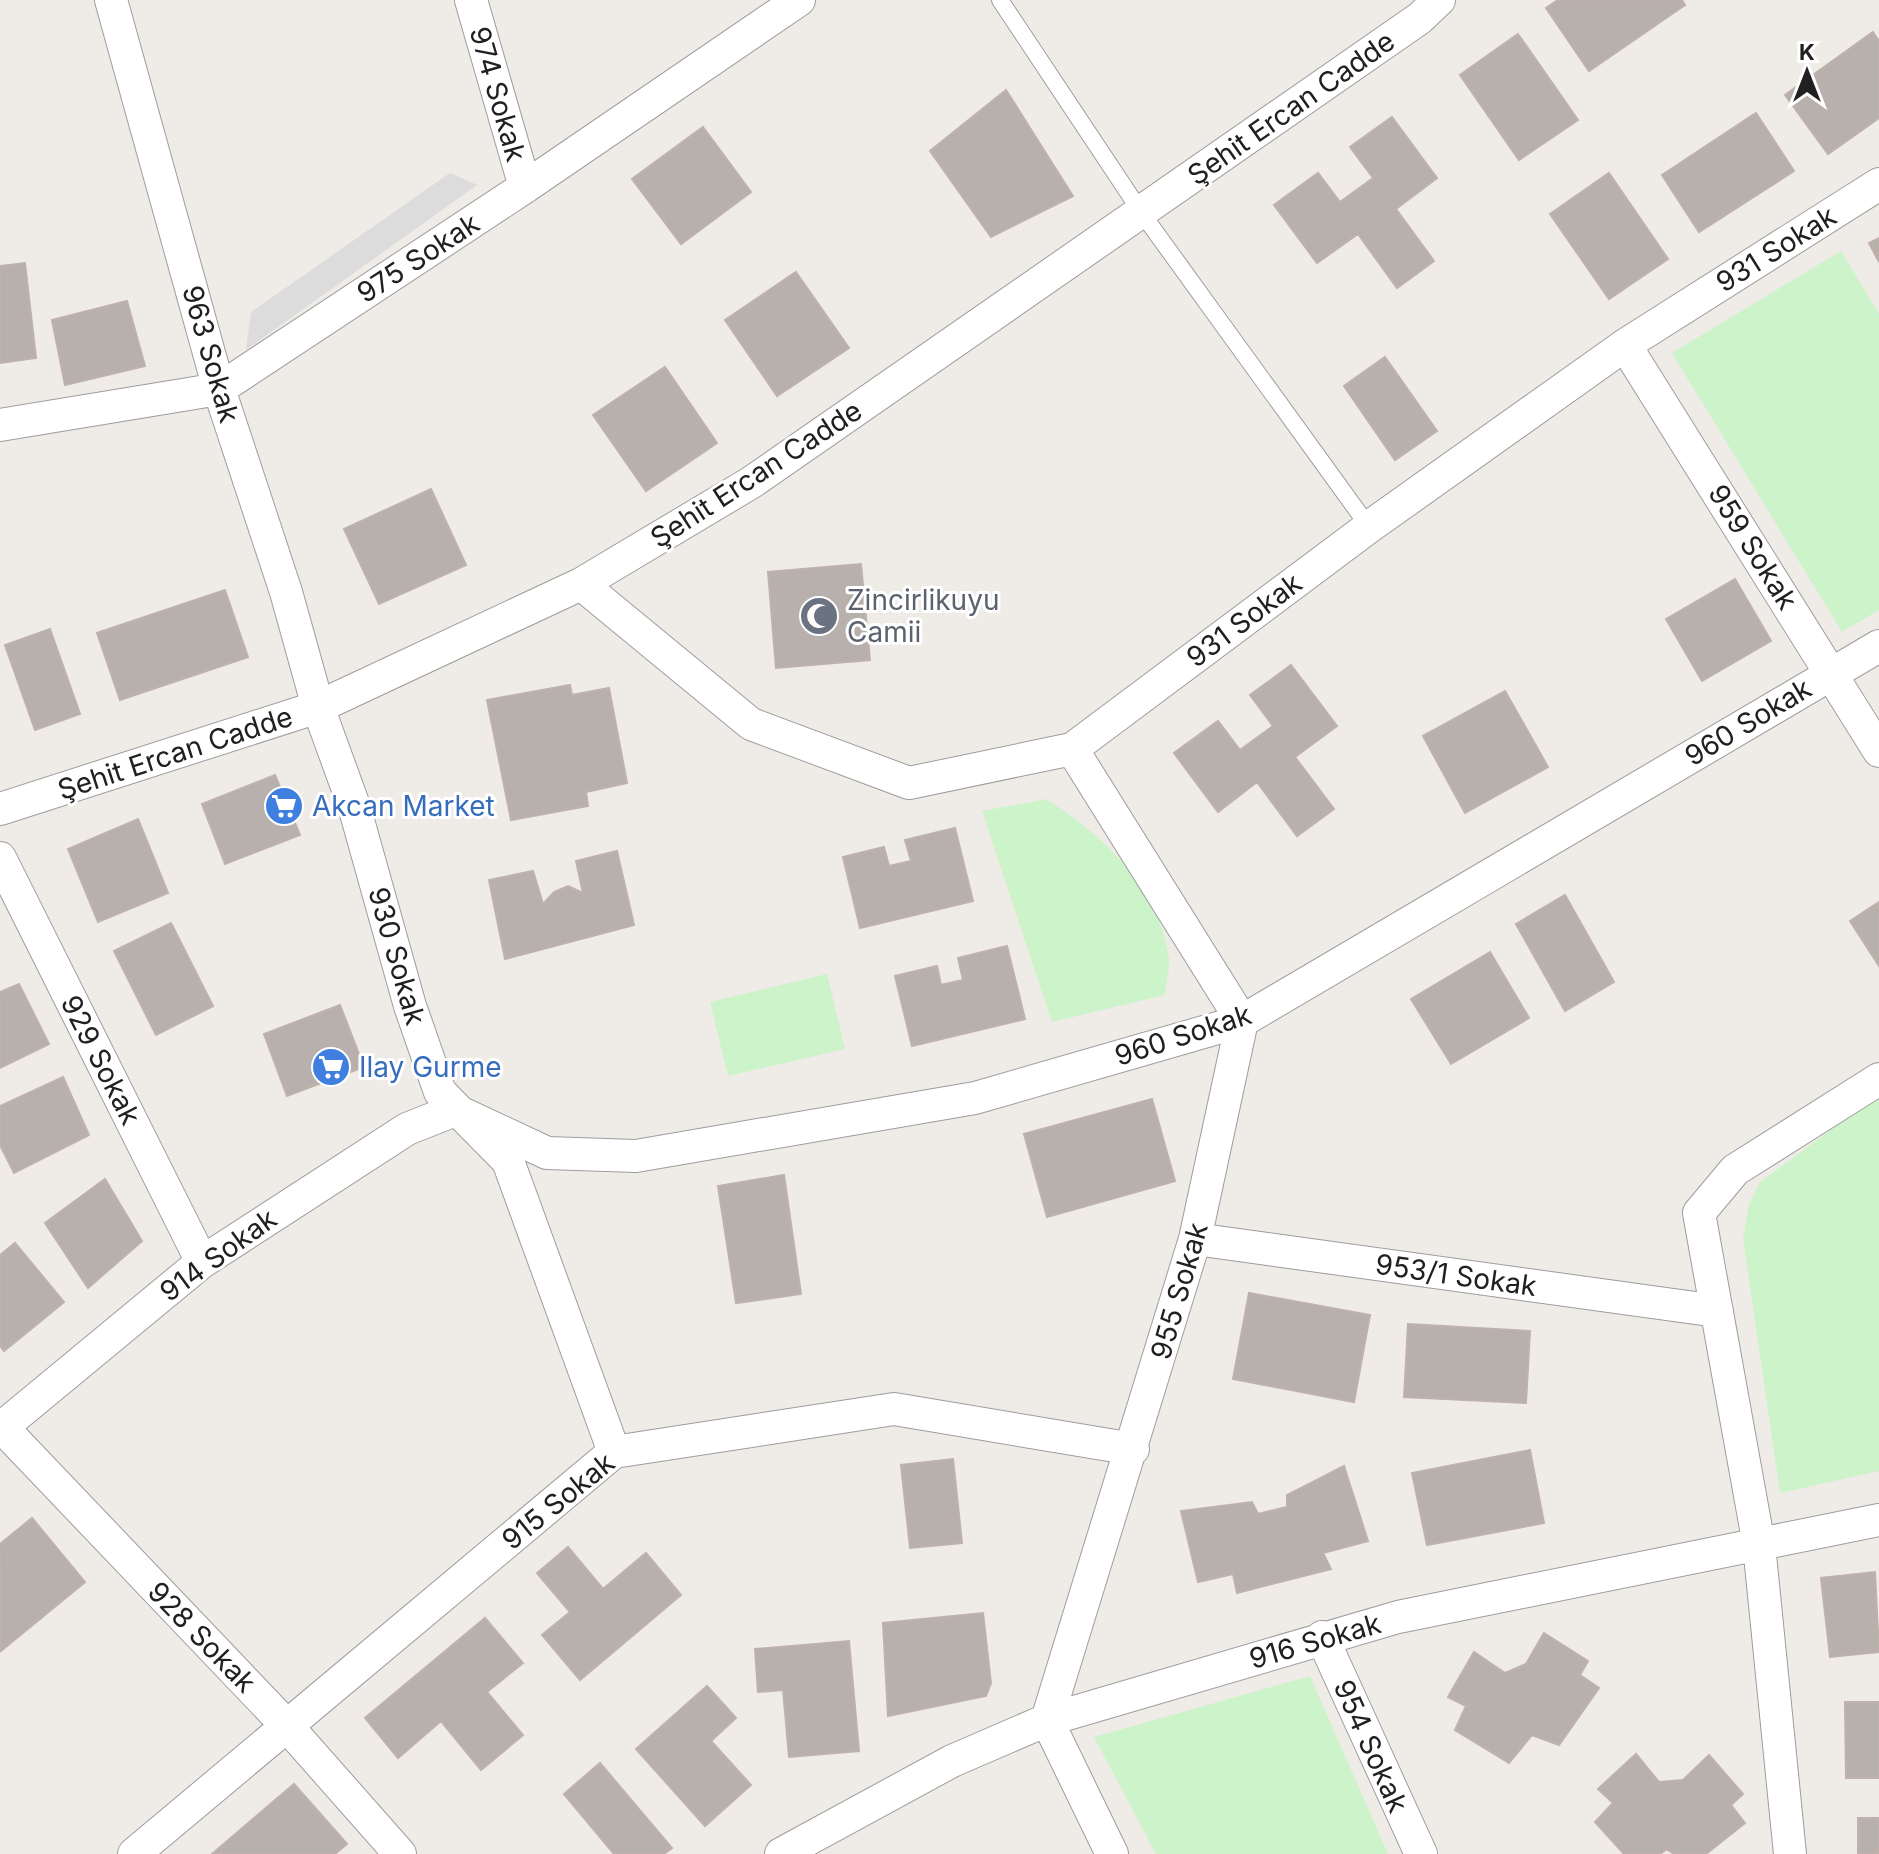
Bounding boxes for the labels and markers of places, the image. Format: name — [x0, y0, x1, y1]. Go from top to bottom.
place label: Zincirlikuyu Camii — [847, 583, 999, 649]
mosque icon: Zincirlikuyu Camii — [798, 595, 840, 637]
supermarket icon: Akcan Market — [263, 785, 305, 827]
place label: Akcan Market — [312, 789, 495, 823]
supermarket icon: Ilay Gurme — [310, 1046, 352, 1088]
place label: Ilay Gurme — [359, 1050, 502, 1084]

